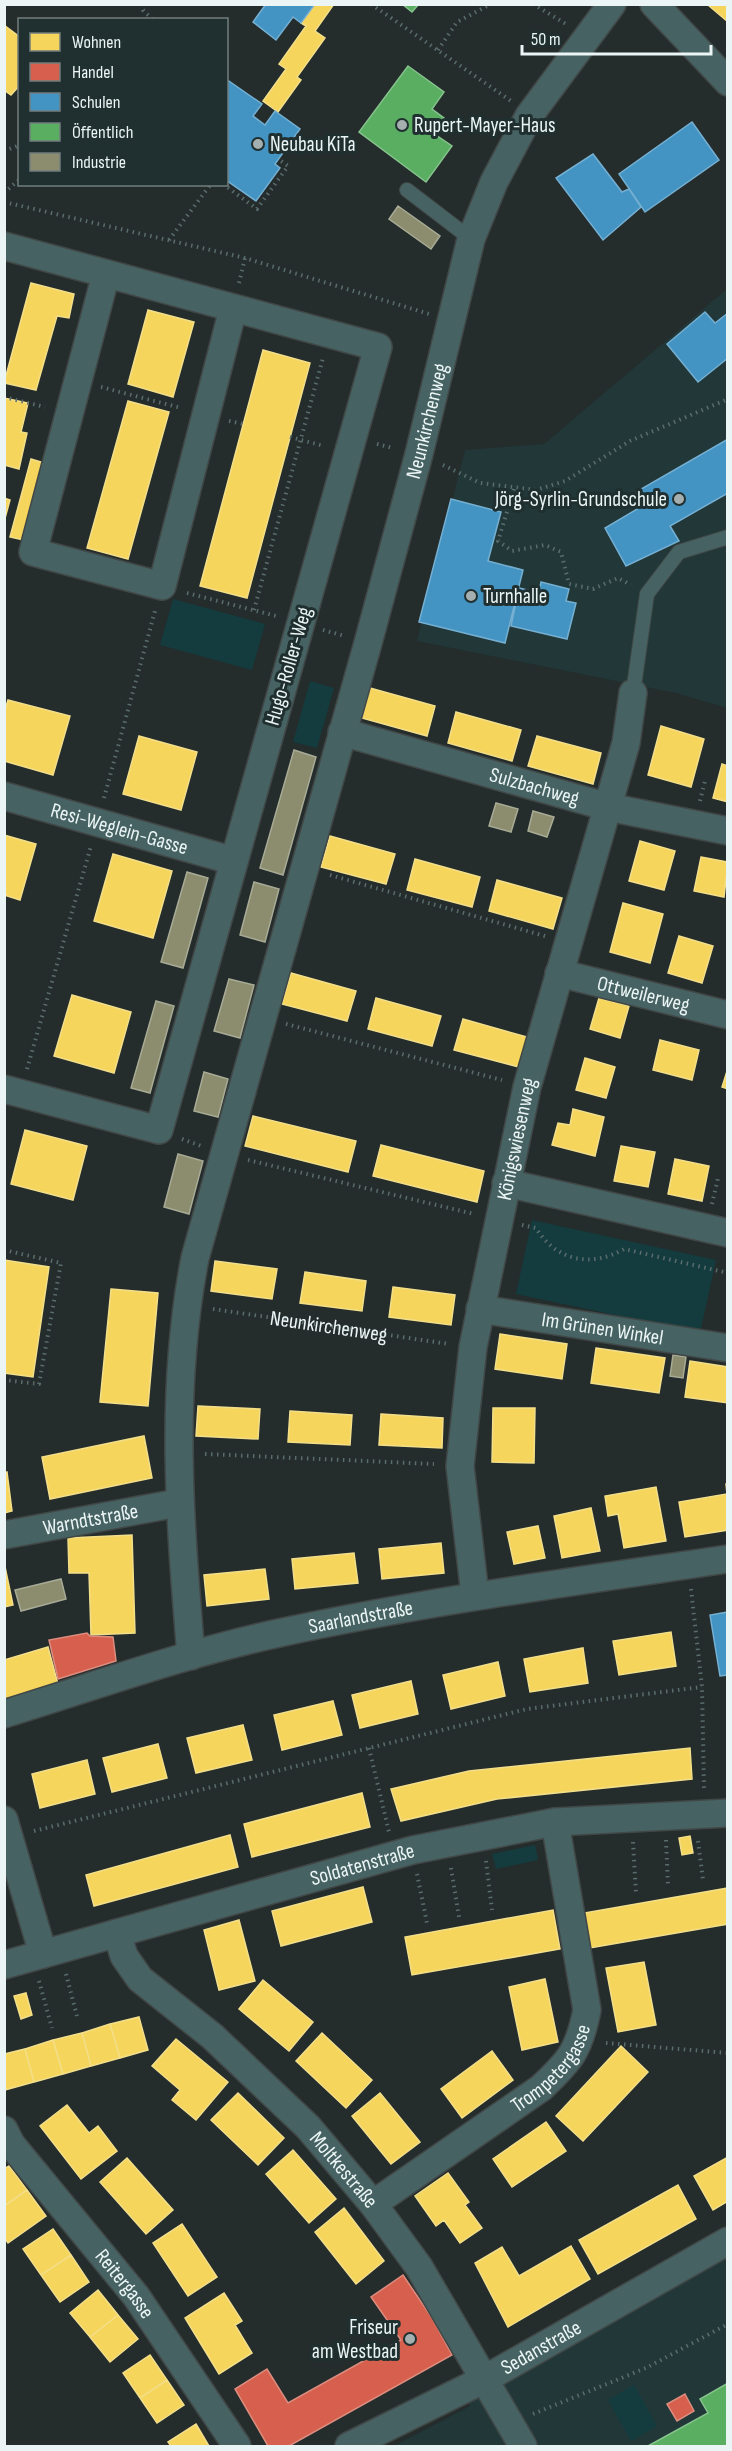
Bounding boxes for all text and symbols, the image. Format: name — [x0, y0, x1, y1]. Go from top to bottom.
legend — [18, 18, 228, 186]
scale bar — [522, 18, 711, 56]
text: 50 m — [531, 29, 561, 50]
text: Wohnen — [72, 32, 121, 53]
text: Handel — [72, 62, 114, 83]
text: Schulen — [72, 92, 120, 113]
place label: Rupert-Mayer-Haus — [414, 113, 556, 138]
marker: Rupert-Mayer-Haus — [395, 118, 409, 132]
text: Öffentlich — [72, 122, 133, 143]
place label: Neubau KiTa — [270, 132, 356, 157]
marker: Neubau KiTa — [251, 137, 265, 151]
text: Industrie — [72, 152, 126, 173]
street label: Neunkirchenweg — [401, 361, 453, 482]
place label: Jörg-Syrlin-Grundschule — [494, 487, 667, 512]
marker: Jörg-Syrlin-Grundschule — [672, 492, 686, 506]
place label: Turnhalle — [483, 584, 547, 609]
marker: Turnhalle — [464, 589, 478, 603]
street label: Hugo-Roller-Weg — [260, 604, 317, 728]
street label: Sulzbachweg — [487, 762, 582, 811]
street label: Resi-Weglein-Gasse — [48, 798, 191, 860]
street label: Ottweilerweg — [594, 971, 692, 1018]
street label: Königswiesenweg — [492, 1075, 542, 1203]
street label: Neunkirchenweg — [268, 1306, 389, 1348]
street label: Im Grünen Winkel — [540, 1307, 665, 1351]
street label: Warndtstraße — [41, 1499, 140, 1541]
street label: Saarlandstraße — [306, 1595, 415, 1640]
street label: Soldatenstraße — [307, 1838, 417, 1891]
street label: Trompetergasse — [506, 2022, 596, 2118]
street label: Moltkestraße — [304, 2127, 383, 2213]
street label: Reitergasse — [90, 2244, 160, 2323]
place label: Friseur am Westbad — [312, 2315, 398, 2364]
street label: Sedanstraße — [497, 2315, 586, 2380]
marker: Friseur am Westbad — [403, 2332, 417, 2346]

